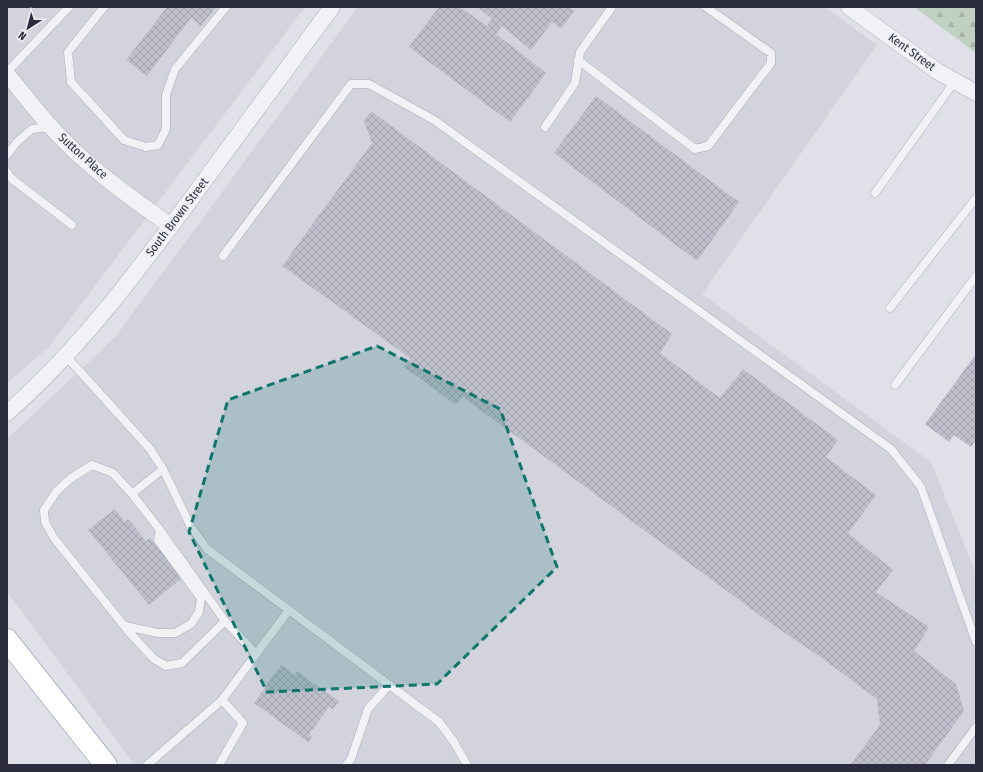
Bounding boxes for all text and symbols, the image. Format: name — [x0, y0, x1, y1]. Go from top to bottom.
north arrow — [8, 8, 48, 48]
text: N — [16, 28, 29, 43]
street label: Kent Street — [886, 30, 938, 74]
street label: Sutton Place — [56, 130, 111, 182]
street label: South Brown Street — [143, 175, 211, 259]

